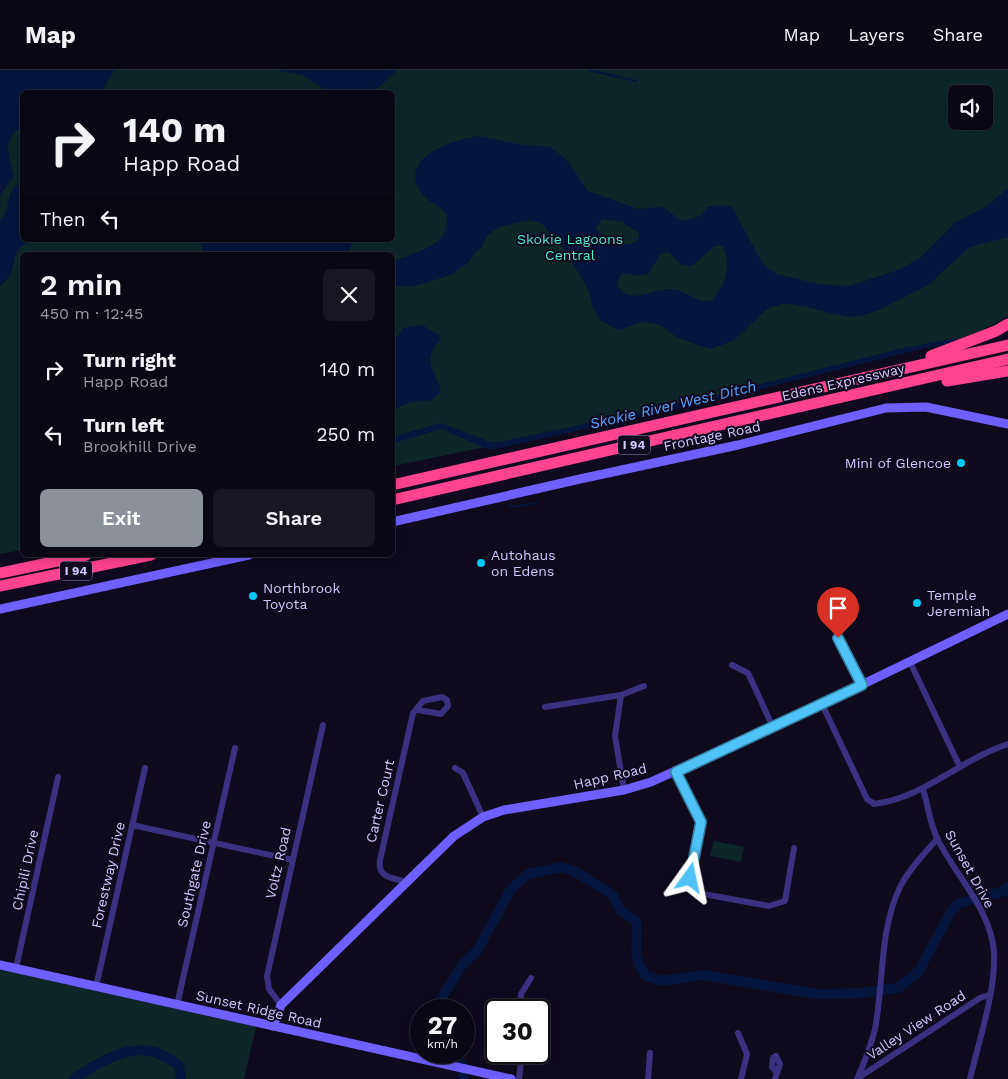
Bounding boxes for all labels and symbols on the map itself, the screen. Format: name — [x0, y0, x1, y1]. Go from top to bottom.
park label: Skokie Lagoons Central — [517, 231, 623, 263]
street label: Edens Expressway — [780, 360, 907, 404]
water label: Skokie River West Ditch — [588, 377, 758, 433]
street label: Frontage Road — [662, 418, 762, 454]
road number: I 94 — [618, 436, 650, 454]
place label: Mini of Glencoe — [845, 455, 951, 471]
marker: Mini of Glencoe — [955, 457, 967, 469]
place label: Autohaus on Edens — [491, 547, 556, 579]
marker: Autohaus on Edens — [475, 557, 487, 569]
road number: I 94 — [60, 562, 92, 581]
place label: Northbrook Toyota — [263, 580, 340, 612]
pin — [817, 587, 859, 638]
place label: Temple Jeremiah — [927, 587, 990, 619]
marker: Northbrook Toyota — [247, 590, 259, 602]
marker: Temple Jeremiah — [911, 597, 923, 609]
street label: Carter Court — [363, 758, 397, 844]
street label: Happ Road — [572, 760, 648, 792]
street label: Southgate Drive — [174, 819, 214, 929]
street label: Forestway Drive — [88, 820, 128, 930]
street label: Voltz Road — [262, 826, 294, 900]
street label: Sunset Drive — [942, 827, 998, 911]
street label: Chipili Drive — [9, 828, 41, 912]
position arrow — [663, 851, 715, 903]
street label: Sunset Ridge Road — [195, 987, 323, 1031]
street label: Valley View Road — [864, 987, 968, 1063]
speed limit sign: 30 — [485, 999, 550, 1064]

